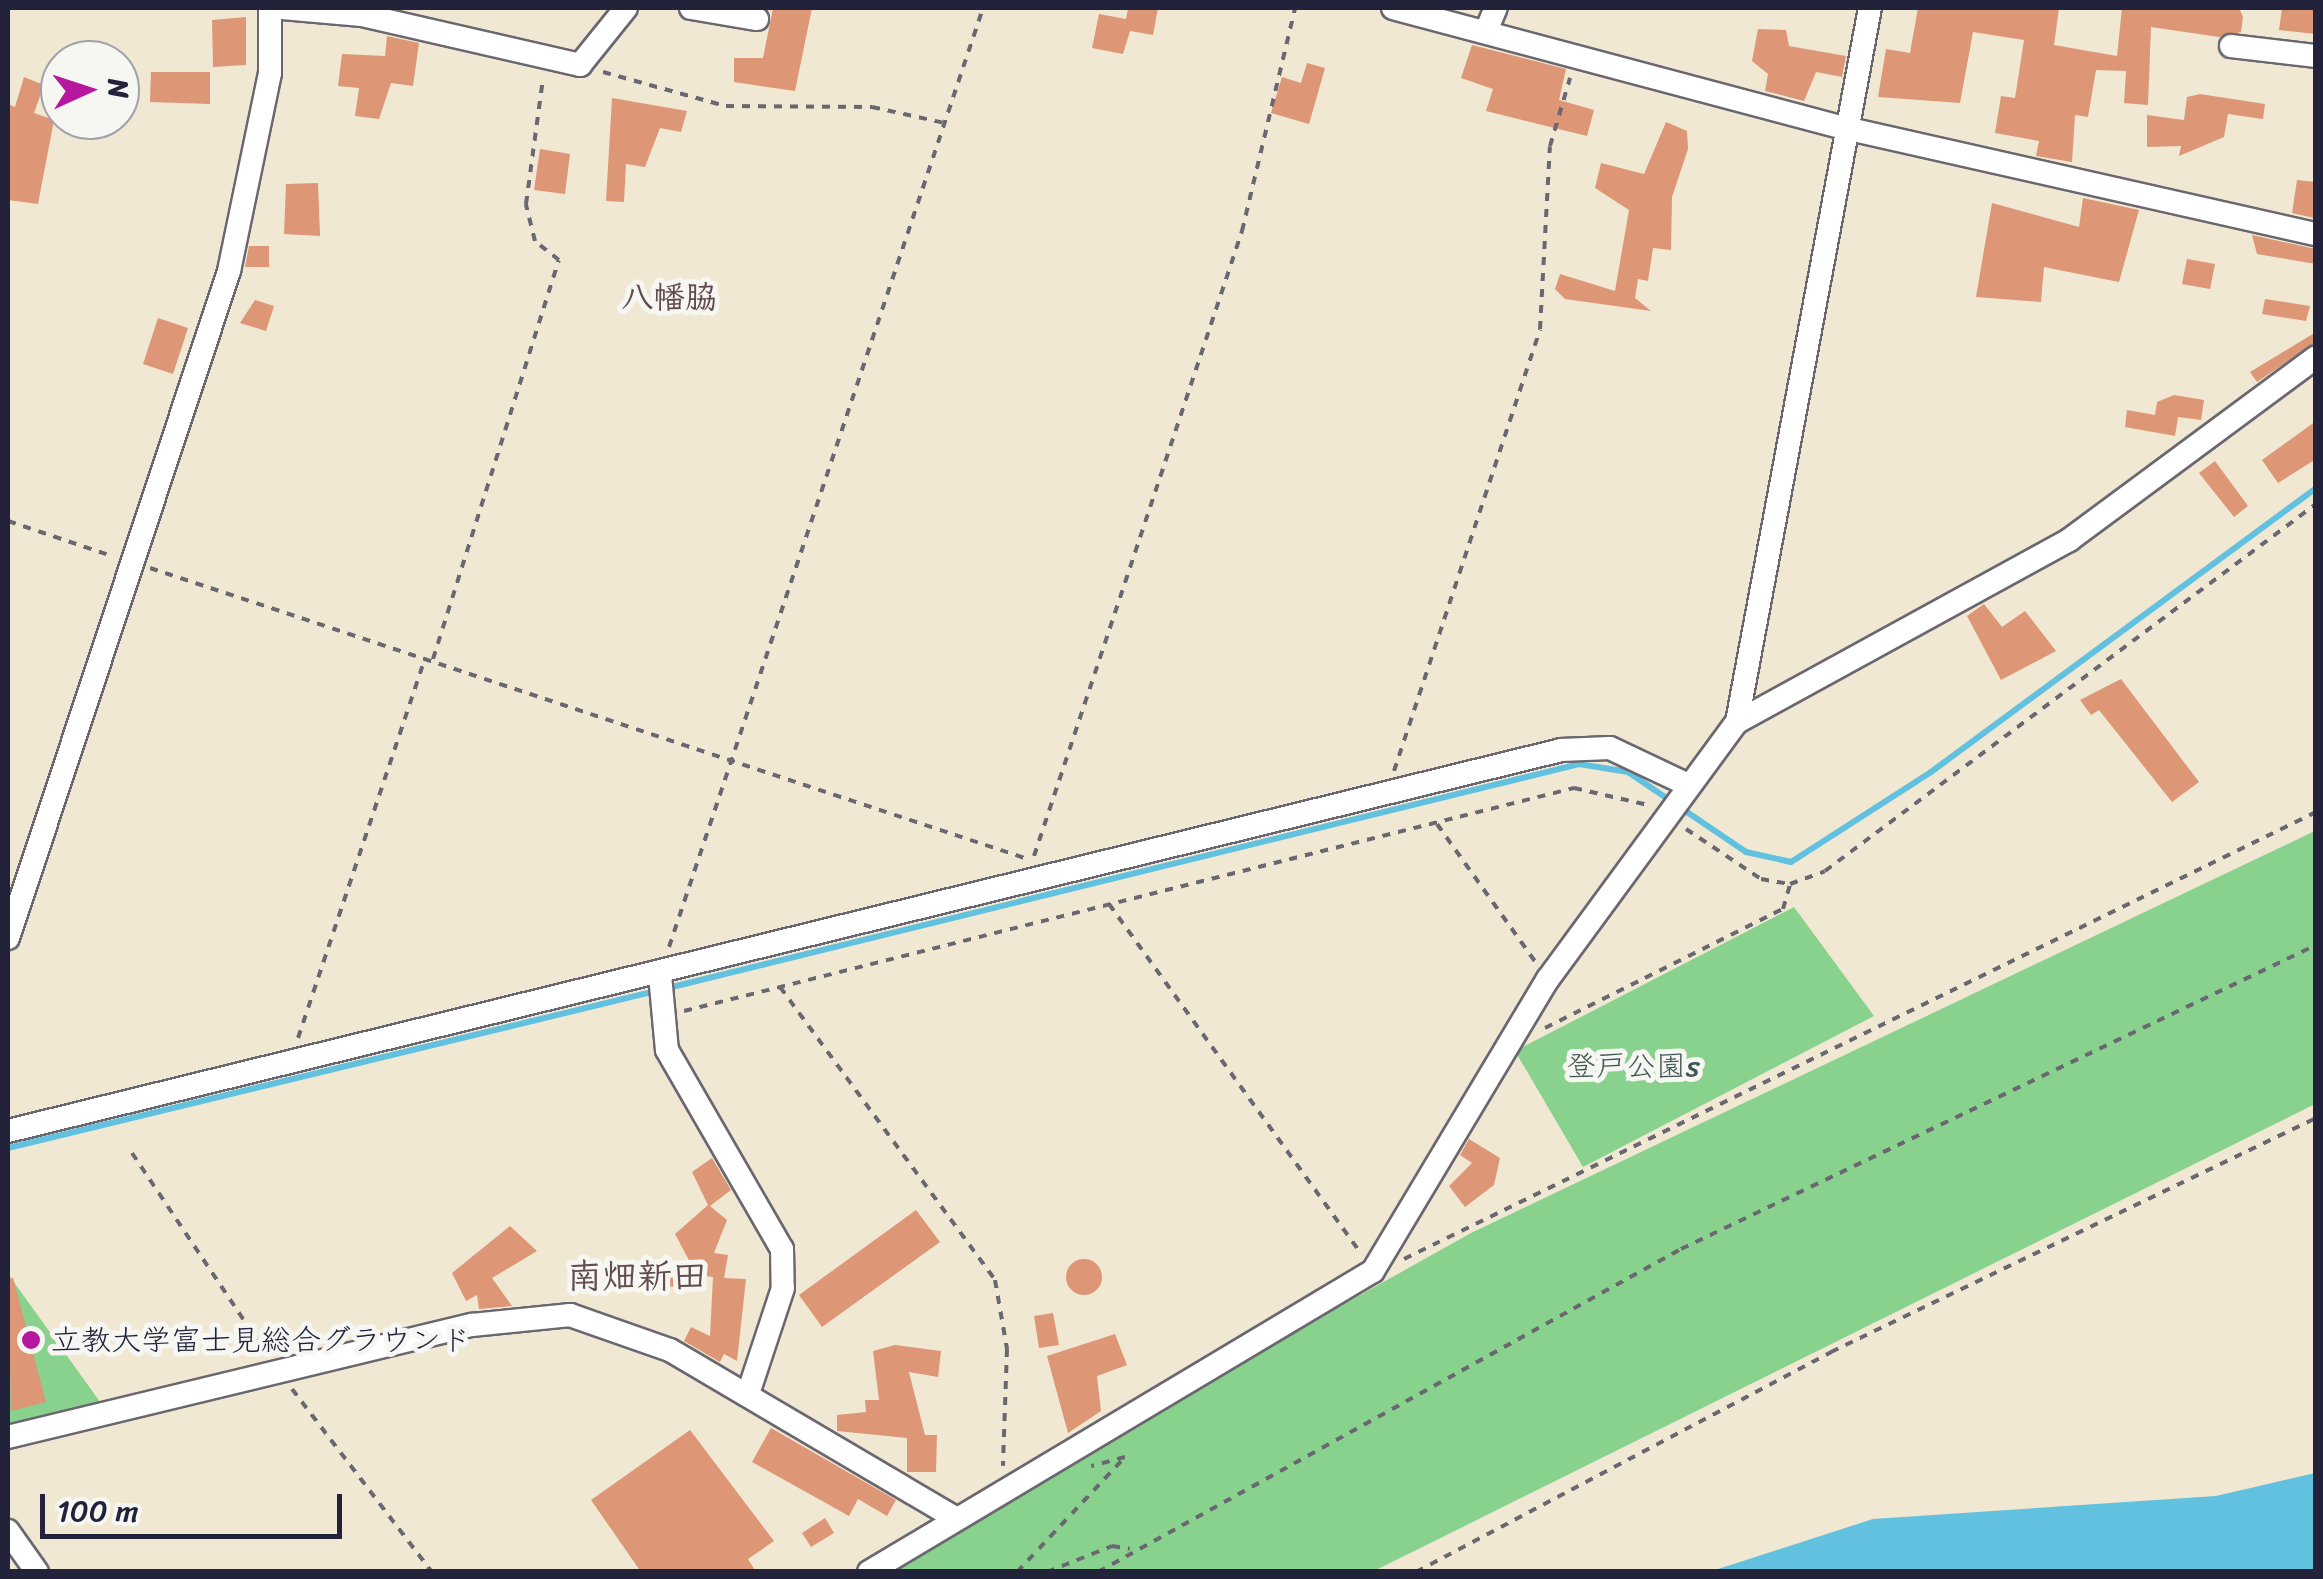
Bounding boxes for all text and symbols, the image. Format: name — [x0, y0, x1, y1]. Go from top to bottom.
north arrow — [40, 40, 140, 140]
text: N — [93, 78, 143, 99]
district label: 八幡脇 — [621, 279, 717, 317]
park label: 登戸公園s — [1566, 1048, 1700, 1084]
district label: 南畑新田 — [567, 1255, 707, 1297]
place label: 立教大学富士見総合グラウンド — [51, 1322, 471, 1358]
marker: 立教大学富士見総合グラウンド — [20, 1329, 42, 1351]
scale bar — [45, 1474, 348, 1536]
text: 100 m — [57, 1484, 139, 1538]

